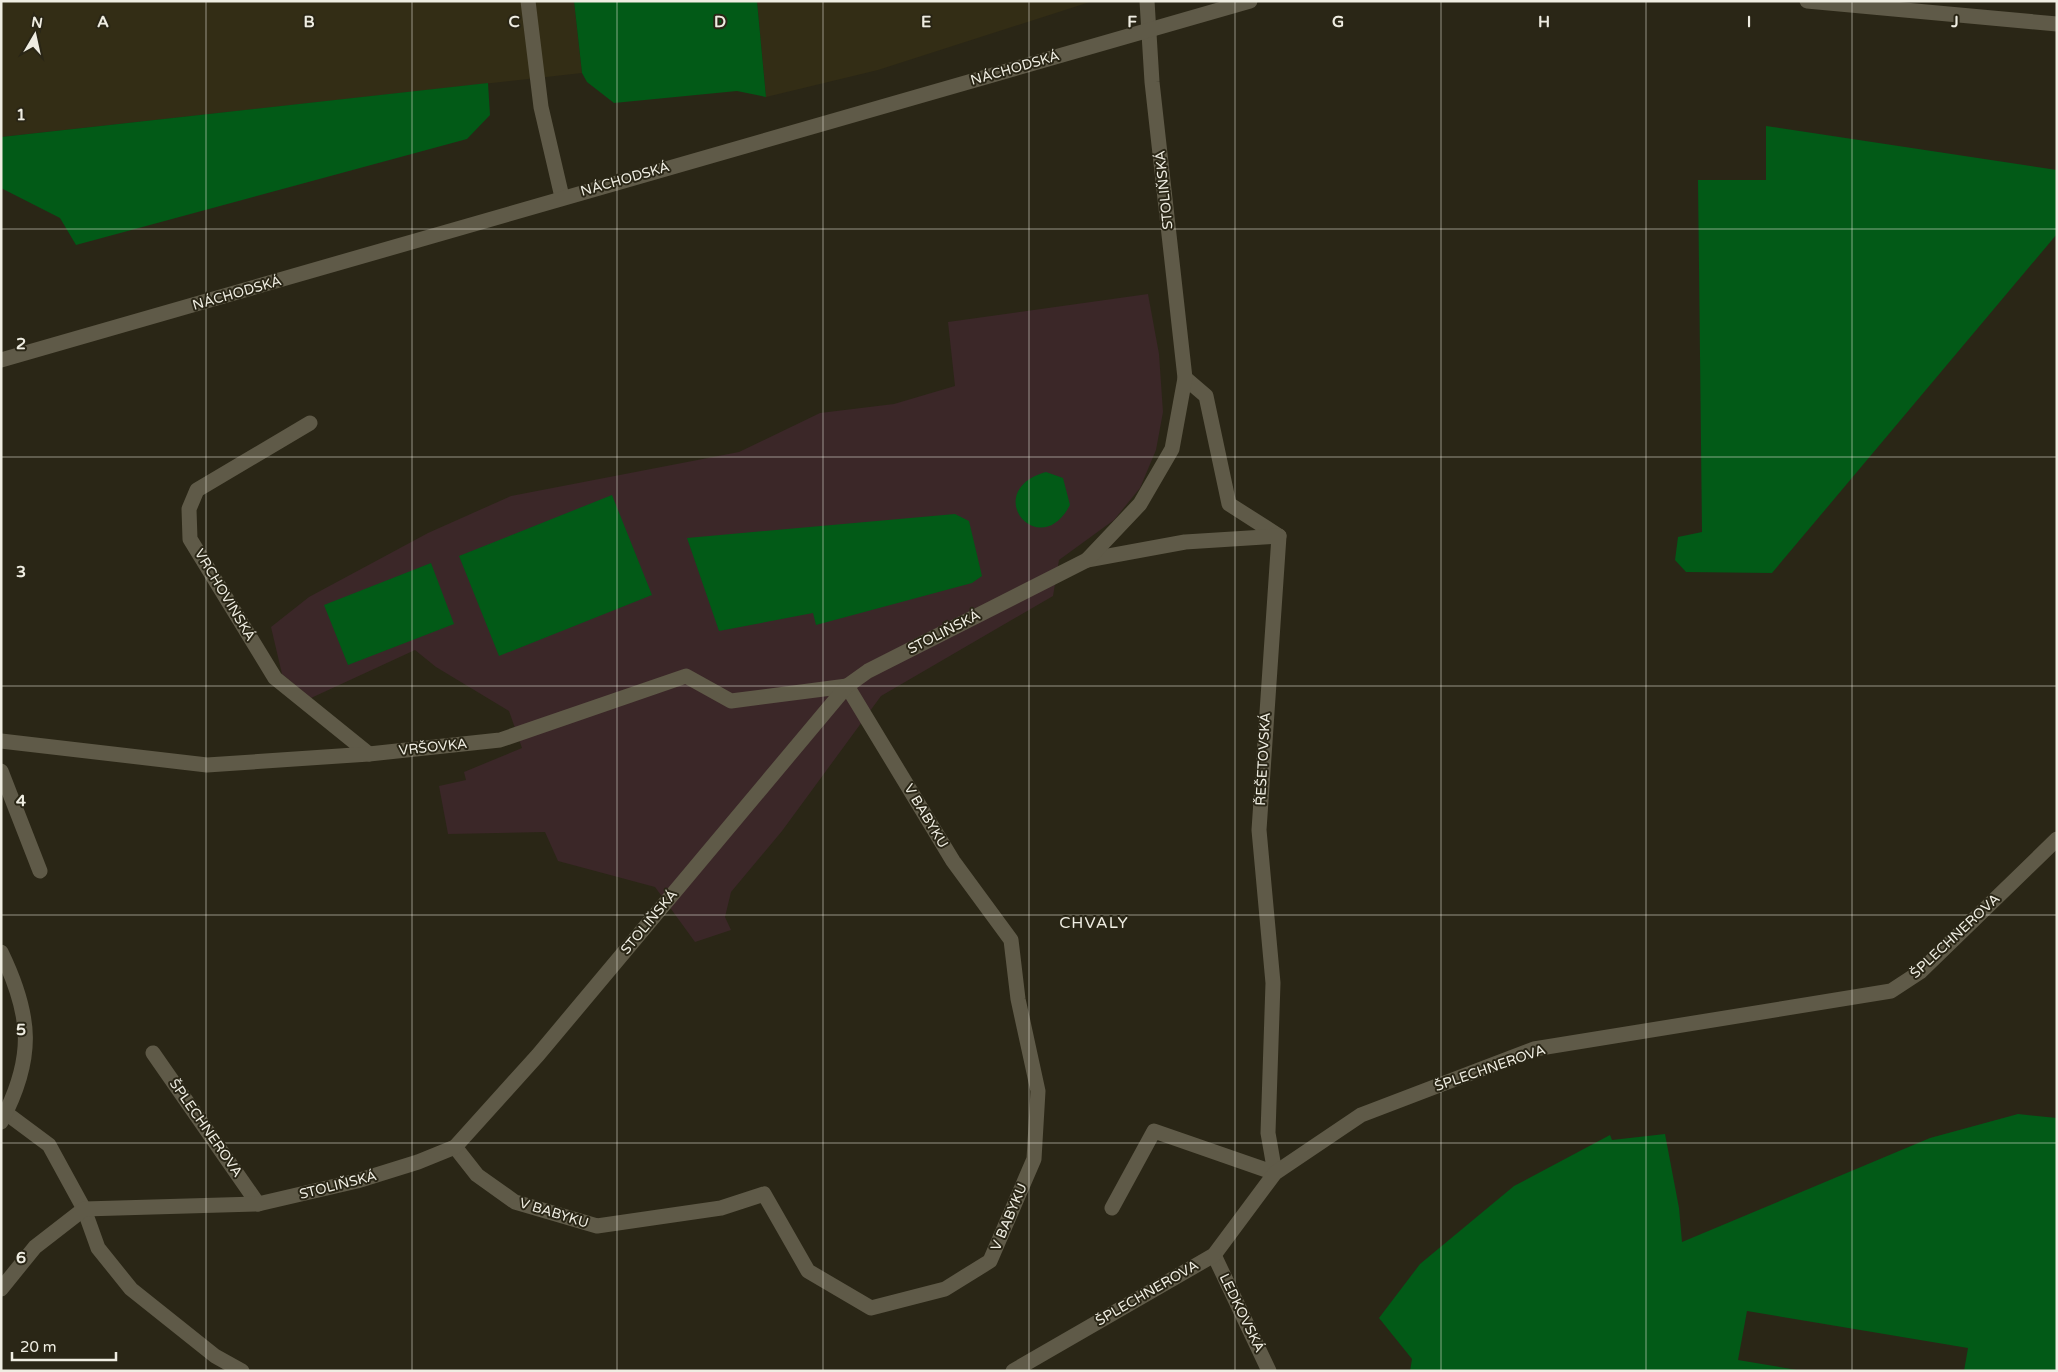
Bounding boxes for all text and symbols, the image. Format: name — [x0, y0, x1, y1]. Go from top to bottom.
north arrow — [10, 10, 60, 60]
text: A — [97, 12, 109, 32]
text: B — [303, 12, 315, 32]
text: C — [508, 12, 520, 32]
text: D — [714, 12, 726, 32]
text: E — [921, 12, 931, 32]
text: F — [1127, 12, 1137, 32]
text: G — [1332, 12, 1344, 32]
text: H — [1538, 12, 1550, 32]
text: I — [1747, 12, 1751, 32]
text: J — [1950, 12, 1959, 32]
text: N — [30, 13, 44, 32]
street label: NÁCHODSKÁ — [969, 47, 1061, 89]
text: 1 — [16, 105, 26, 125]
street label: STOLIŇSKÁ — [1151, 150, 1177, 230]
street label: NÁCHODSKÁ — [579, 158, 671, 200]
street label: NÁCHODSKÁ — [191, 272, 283, 314]
text: 2 — [16, 334, 26, 354]
street label: VRCHOVINSKÁ — [191, 546, 259, 644]
text: 3 — [16, 562, 26, 582]
street label: STOLIŇSKÁ — [905, 606, 983, 658]
street label: ŘEŠETOVSKÁ — [1252, 712, 1274, 806]
street label: VRŠOVKA — [398, 735, 468, 759]
street label: V BABYKU — [900, 781, 952, 851]
text: 4 — [16, 791, 26, 811]
street label: STOLIŇSKÁ — [617, 886, 681, 958]
street label: ŠPLECHNEROVA — [1907, 890, 2003, 982]
district label: CHVALY — [1059, 913, 1129, 933]
text: 5 — [16, 1020, 26, 1040]
street label: ŠPLECHNEROVA — [1432, 1041, 1548, 1095]
street label: ŠPLECHNEROVA — [166, 1076, 246, 1180]
street label: STOLIŇSKÁ — [298, 1167, 378, 1203]
street label: V BABYKU — [987, 1181, 1031, 1253]
street label: V BABYKU — [517, 1194, 591, 1232]
text: 6 — [16, 1248, 26, 1268]
street label: ŠPLECHNEROVA — [1092, 1257, 1202, 1329]
street label: LEDKOVSKÁ — [1216, 1271, 1268, 1355]
scale bar — [12, 1330, 116, 1362]
text: 20 m — [20, 1338, 57, 1356]

